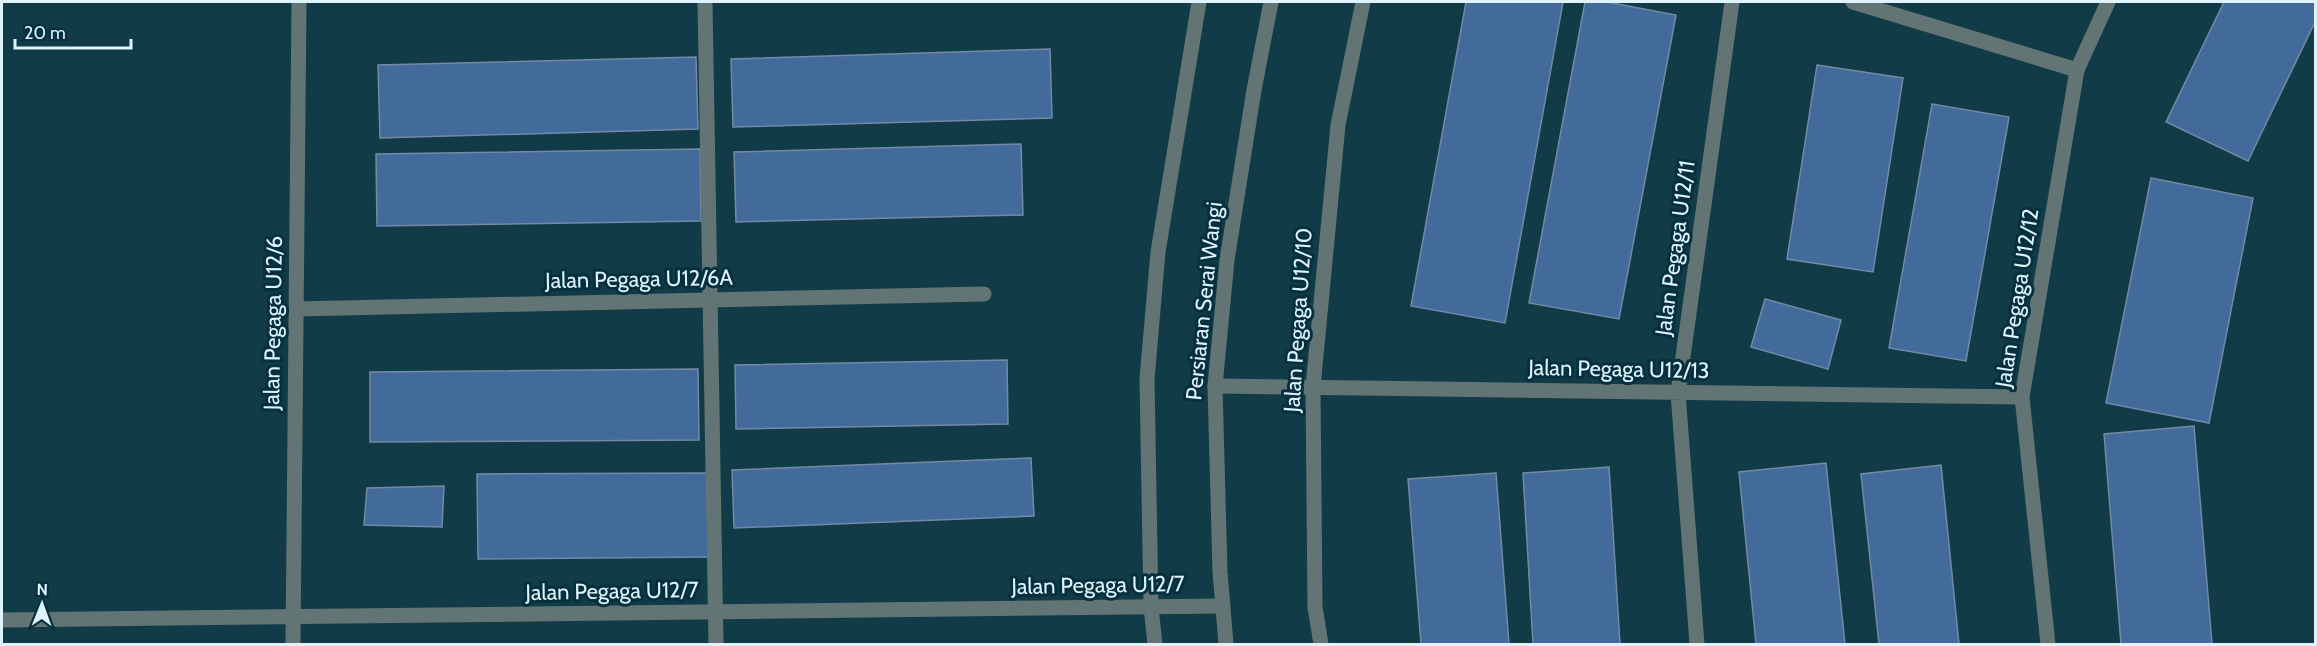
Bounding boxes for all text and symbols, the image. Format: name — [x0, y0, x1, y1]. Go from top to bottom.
scale bar — [15, 12, 130, 50]
text: 20 m — [24, 22, 66, 44]
street label: Jalan Pegaga U12/11 — [1649, 159, 1701, 338]
street label: Persiaran Serai Wangi — [1180, 200, 1228, 402]
street label: Jalan Pegaga U12/12 — [1989, 207, 2044, 390]
street label: Jalan Pegaga U12/10 — [1278, 227, 1318, 414]
street label: Jalan Pegaga U12/6 — [258, 236, 288, 411]
street label: Jalan Pegaga U12/6A — [544, 264, 733, 294]
street label: Jalan Pegaga U12/13 — [1527, 354, 1710, 384]
street label: Jalan Pegaga U12/7 — [1010, 570, 1185, 600]
north arrow — [12, 574, 72, 634]
street label: Jalan Pegaga U12/7 — [524, 576, 699, 606]
text: N — [36, 580, 48, 599]

